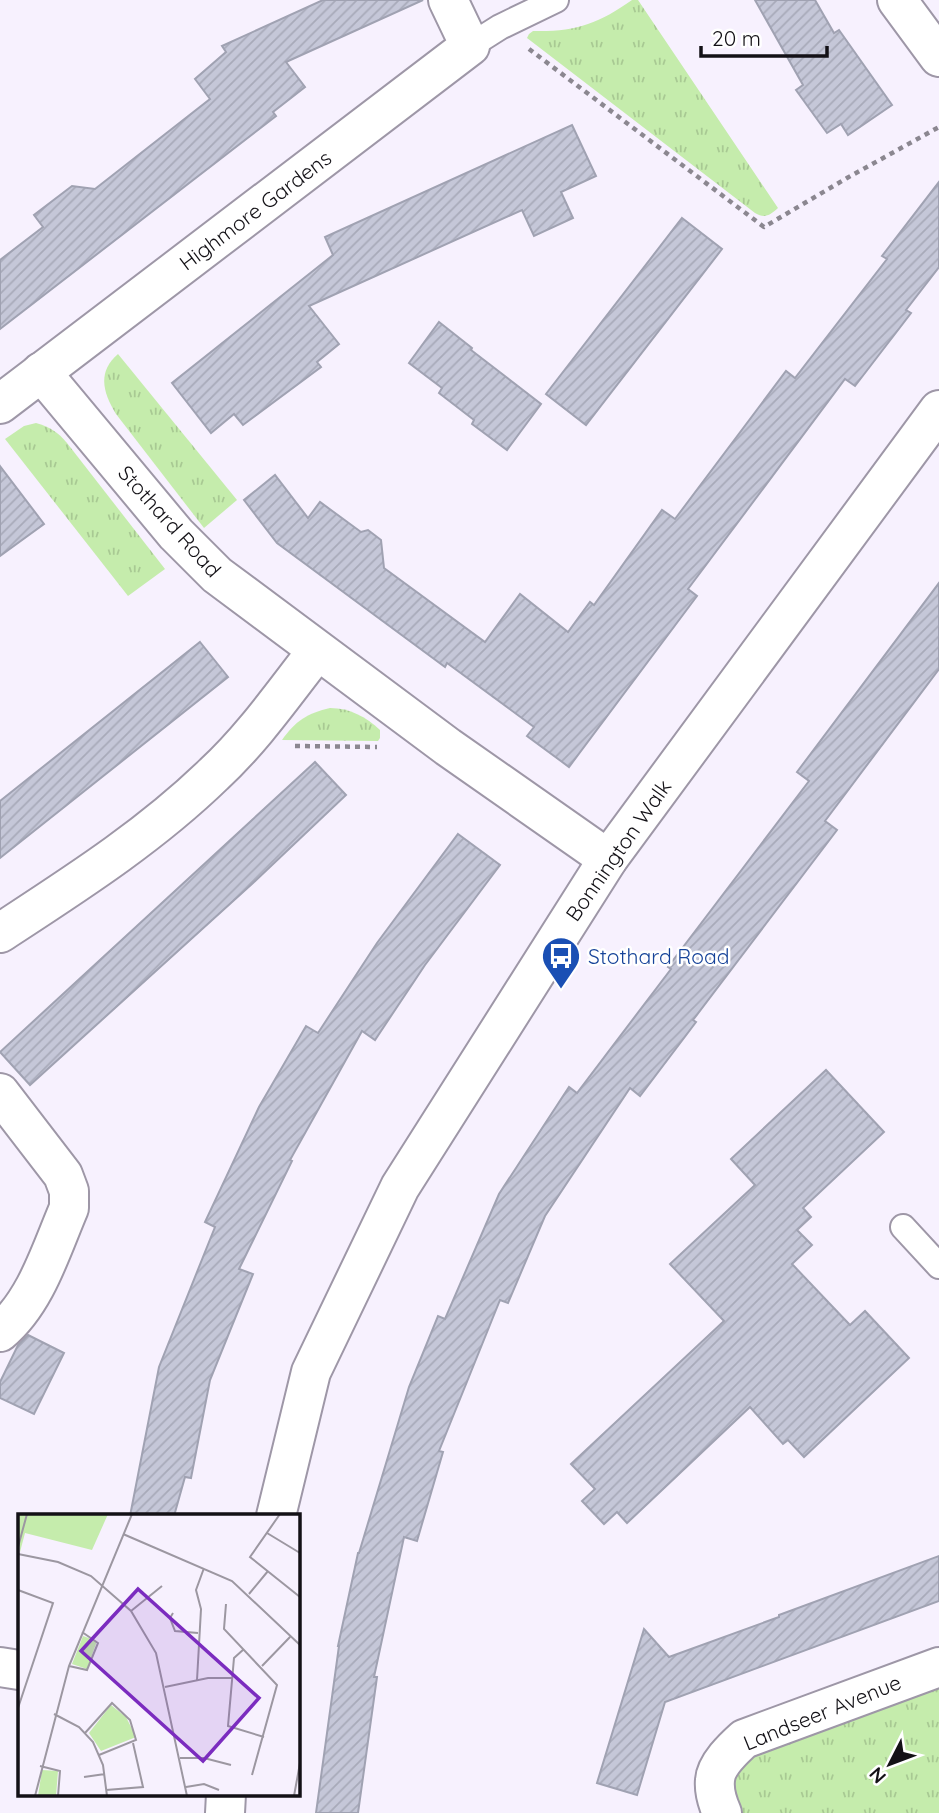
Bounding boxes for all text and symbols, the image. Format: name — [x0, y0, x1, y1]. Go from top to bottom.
scale bar — [701, 14, 827, 58]
text: 20 m — [712, 25, 761, 51]
street label: Highmore Gardens — [174, 144, 336, 276]
street label: Stothard Road — [113, 460, 227, 582]
street label: Bonnington Walk — [560, 774, 676, 926]
bus stop icon: Stothard Road — [540, 935, 582, 990]
place label: Stothard Road — [588, 943, 729, 969]
inset map — [18, 1514, 299, 1796]
street label: Landseer Avenue — [739, 1668, 905, 1756]
north arrow — [855, 1729, 925, 1799]
text: N — [864, 1762, 891, 1789]

